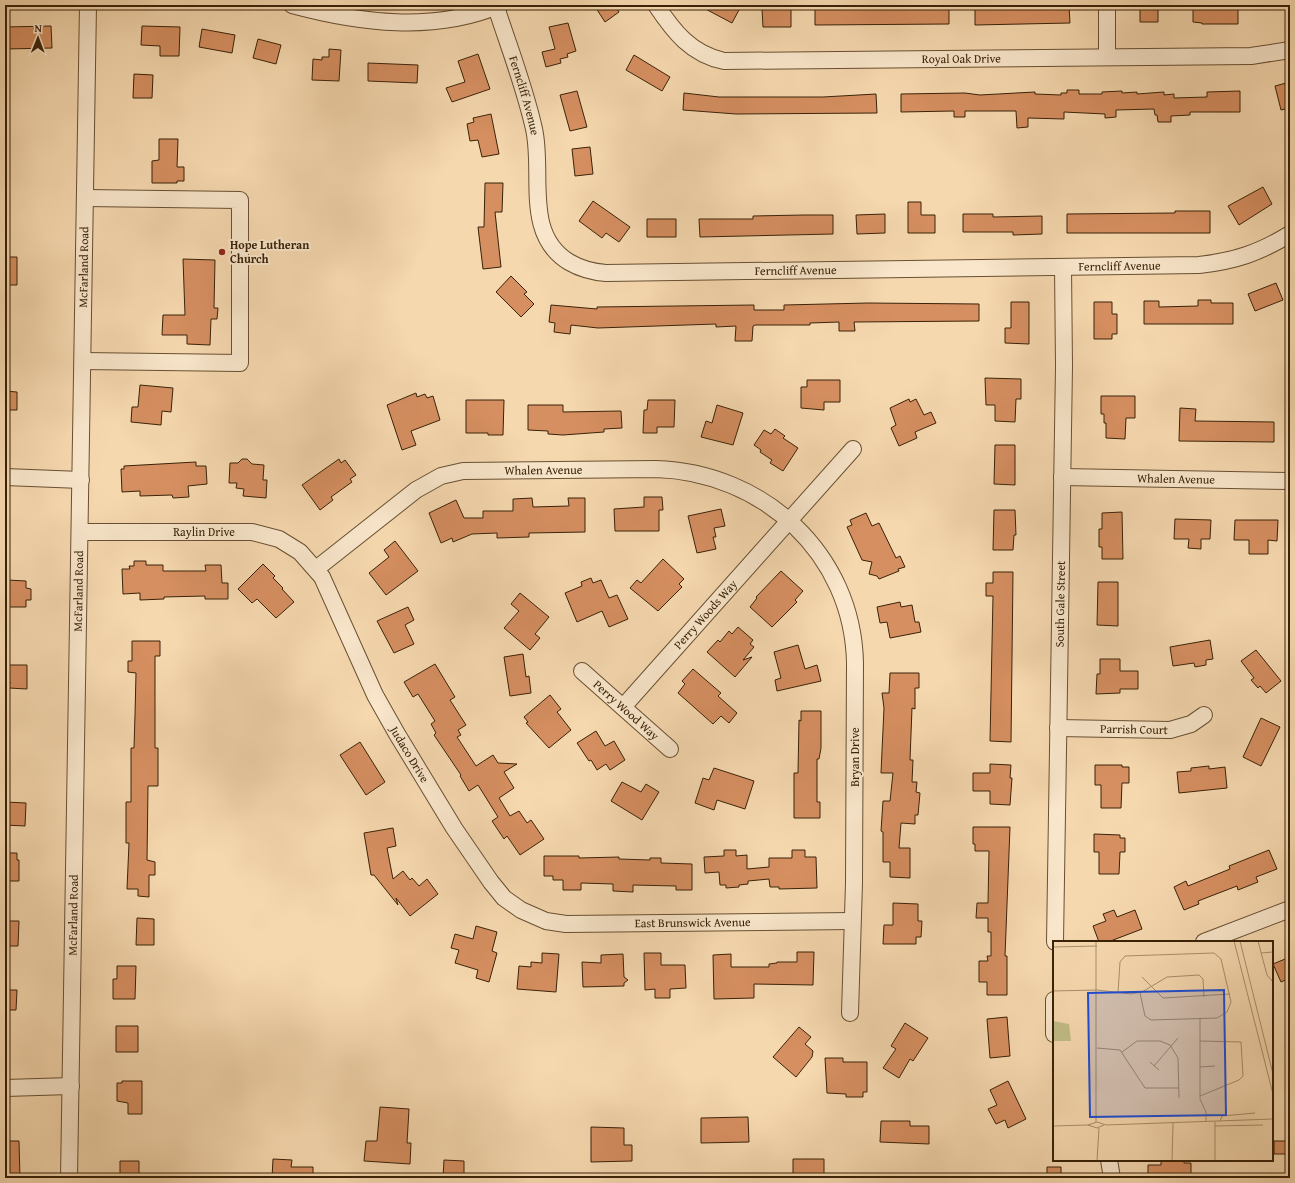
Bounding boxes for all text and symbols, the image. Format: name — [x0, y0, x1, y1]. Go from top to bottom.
north arrow — [18, 18, 58, 58]
text: N — [34, 20, 43, 36]
street label: Royal Oak Drive — [922, 49, 1001, 67]
street label: Ferncliff Avenue — [505, 53, 544, 137]
street label: McFarland Road — [74, 226, 92, 308]
place label: Hope Lutheran Church — [230, 236, 309, 267]
marker: Hope Lutheran Church — [217, 247, 227, 257]
street label: Ferncliff Avenue — [1078, 257, 1161, 275]
street label: Ferncliff Avenue — [754, 261, 837, 279]
street label: Whalen Avenue — [504, 461, 583, 479]
street label: Whalen Avenue — [1137, 469, 1215, 488]
street label: Raylin Drive — [173, 523, 235, 540]
street label: McFarland Road — [69, 550, 87, 632]
street label: South Gale Street — [1051, 560, 1069, 648]
street label: Perry Woods Way — [670, 576, 741, 653]
street label: Perry Wood Way — [590, 676, 663, 744]
street label: Parrish Court — [1100, 720, 1169, 738]
street label: Judaco Drive — [385, 721, 434, 786]
street label: Bryan Drive — [846, 727, 863, 787]
street label: McFarland Road — [64, 874, 82, 956]
street label: East Brunswick Avenue — [635, 913, 751, 931]
inset map — [1053, 941, 1273, 1161]

